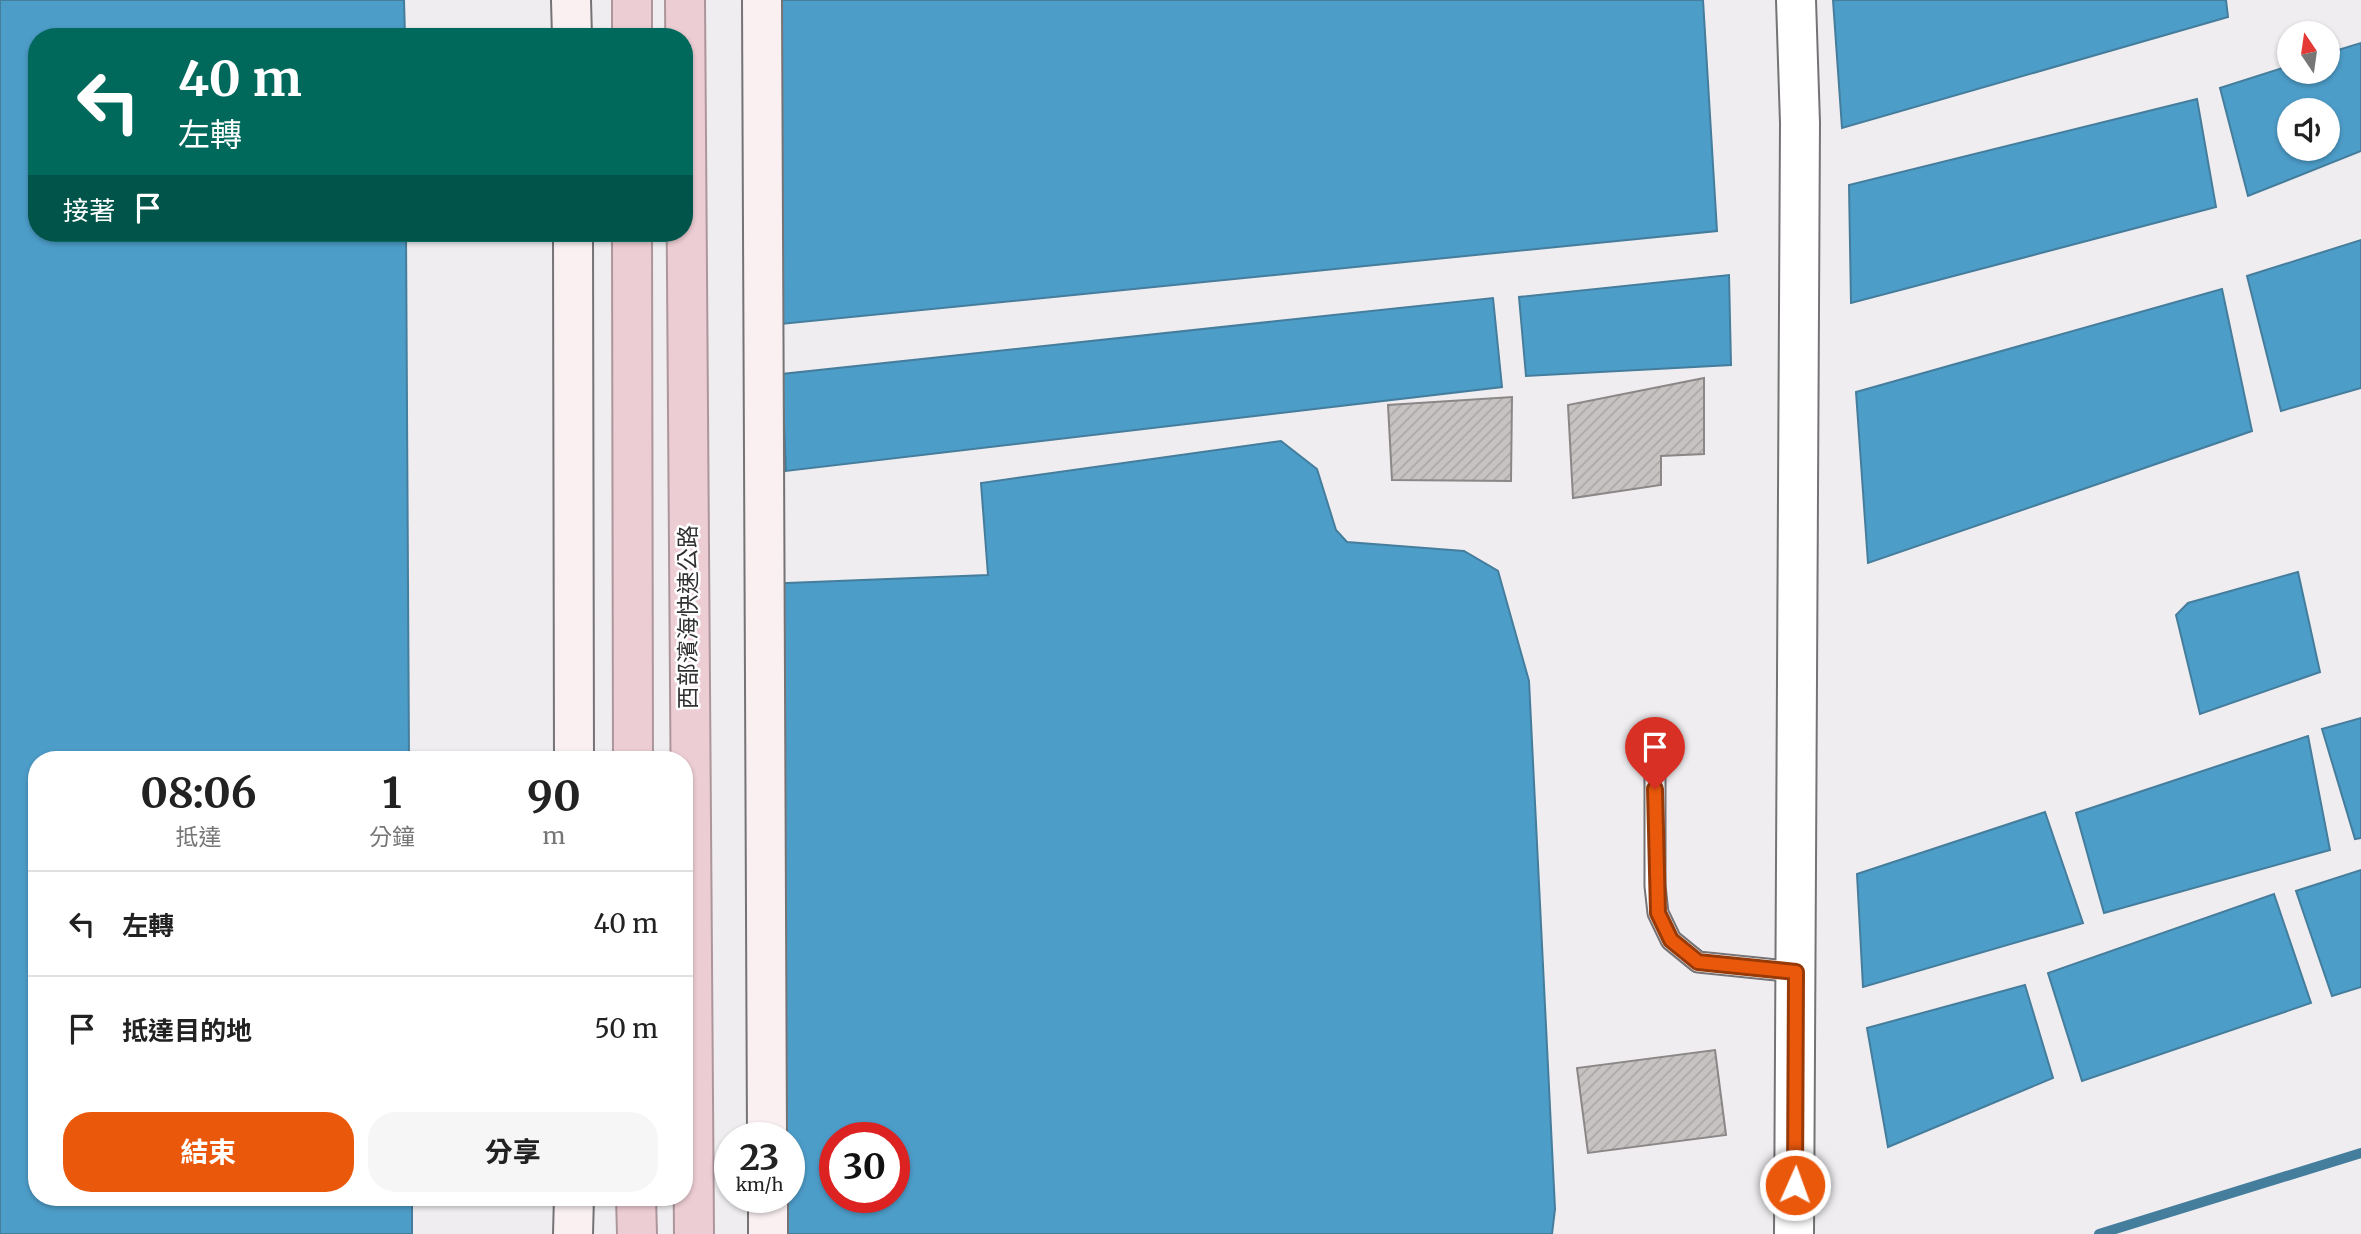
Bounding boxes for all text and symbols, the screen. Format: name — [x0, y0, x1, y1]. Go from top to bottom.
north arrow — [2277, 21, 2340, 84]
map controls — [2277, 21, 2340, 161]
text: 40 m — [178, 48, 302, 109]
icon: left — [63, 56, 154, 147]
button: sound — [2277, 98, 2340, 161]
text: 左轉 — [178, 115, 242, 155]
icon: arrive — [129, 189, 167, 227]
text: 接著 — [63, 194, 115, 227]
street label: 西部濱海快速公路 — [673, 525, 702, 709]
pin — [1625, 717, 1685, 789]
icon: arrive — [1636, 728, 1674, 766]
text: 08:06 — [140, 767, 257, 819]
text: 1 — [382, 767, 402, 819]
text: 90 — [527, 770, 581, 822]
text: m — [543, 821, 565, 850]
text: 抵達 — [175, 822, 221, 851]
text: 分鐘 — [369, 822, 415, 851]
icon: left — [63, 905, 101, 943]
text: 40 m — [594, 907, 658, 940]
text: 左轉 — [122, 909, 174, 942]
icon: arrive — [63, 1010, 101, 1048]
text: 50 m — [594, 1012, 658, 1045]
text: 抵達目的地 — [122, 1014, 252, 1047]
button: 結束 — [63, 1112, 354, 1192]
button: 分享 — [368, 1112, 658, 1192]
speed limit sign: 30 — [819, 1122, 910, 1213]
text: 23 — [740, 1136, 779, 1180]
position arrow — [1758, 1148, 1832, 1222]
text: km/h — [736, 1173, 783, 1196]

